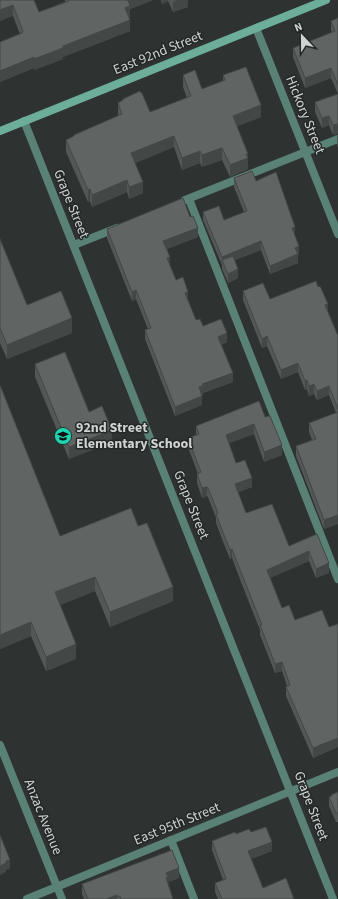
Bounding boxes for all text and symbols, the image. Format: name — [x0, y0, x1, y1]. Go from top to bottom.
north arrow — [282, 16, 322, 56]
text: N — [292, 19, 305, 36]
street label: East 92nd Street — [110, 26, 206, 80]
street label: Hickory Street — [280, 73, 330, 157]
street label: Grape Street — [48, 166, 94, 242]
place label: 92nd Street Elementary School — [76, 418, 192, 454]
school or university icon: 92nd Street Elementary School — [53, 426, 73, 446]
street label: Grape Street — [168, 467, 214, 543]
street label: Grape Street — [289, 768, 333, 844]
street label: Anzac Avenue — [19, 776, 67, 858]
street label: East 95th Street — [131, 797, 223, 850]

